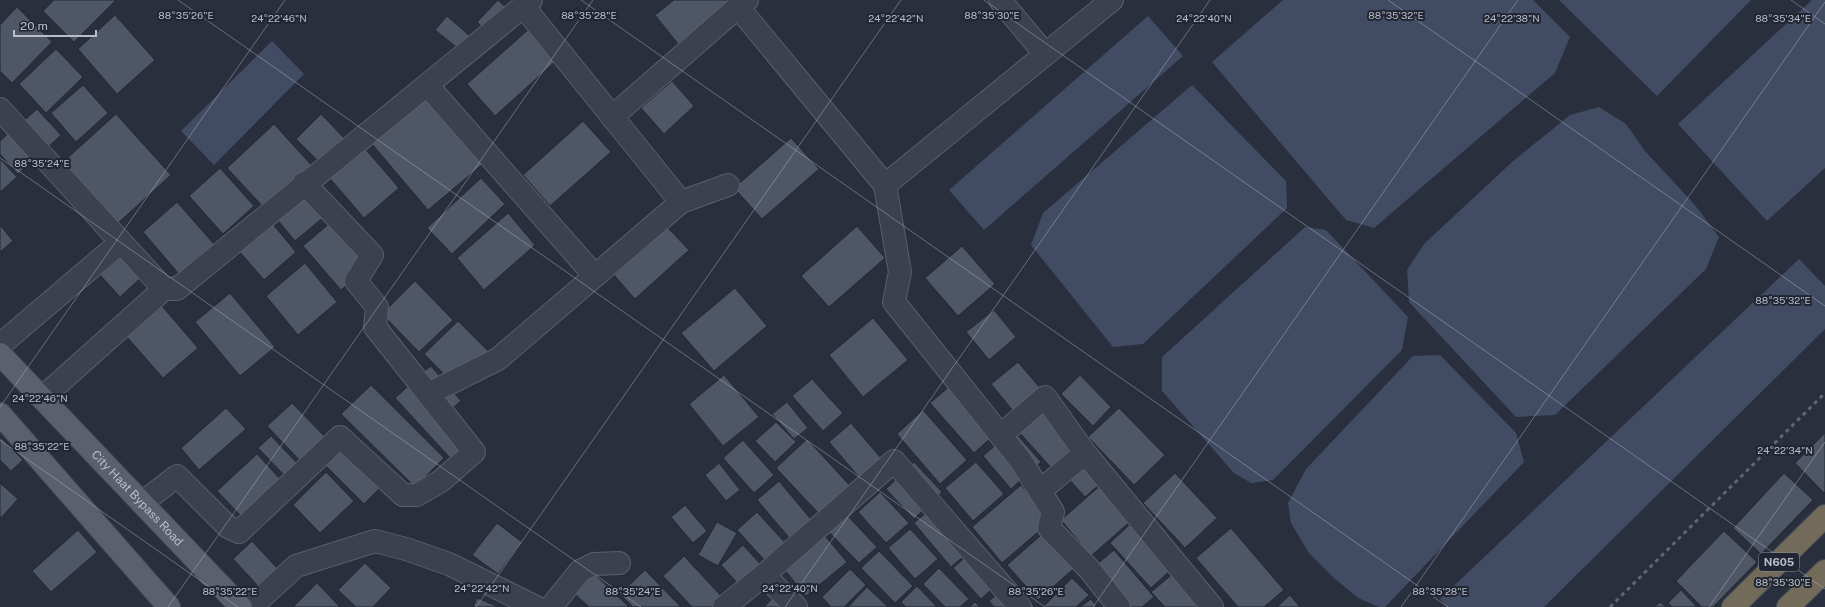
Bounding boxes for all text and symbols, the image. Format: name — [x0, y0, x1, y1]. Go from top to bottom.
text: 88°35'26"E — [158, 9, 214, 21]
text: 88°35'28"E — [561, 9, 617, 21]
text: 88°35'30"E — [964, 9, 1020, 21]
text: 88°35'32"E — [1368, 9, 1424, 21]
scale bar — [14, 12, 96, 38]
text: 24°22'46"N — [251, 12, 307, 24]
text: 24°22'42"N — [868, 12, 924, 24]
text: 24°22'40"N — [1176, 12, 1232, 24]
text: 24°22'38"N — [1484, 12, 1540, 24]
text: 88°35'34"E — [1755, 12, 1811, 24]
text: 20 m — [20, 19, 48, 33]
text: 88°35'24"E — [14, 157, 70, 169]
text: 88°35'32"E — [1755, 294, 1811, 306]
text: 24°22'46"N — [12, 392, 68, 404]
text: 88°35'22"E — [14, 440, 70, 452]
text: 24°22'34"N — [1757, 444, 1813, 456]
street label: City Haat Bypass Road — [89, 447, 186, 549]
road number: N605 — [1759, 553, 1799, 571]
text: 88°35'30"E — [1755, 576, 1811, 588]
text: 24°22'42"N — [454, 582, 510, 594]
text: 24°22'40"N — [762, 582, 818, 594]
text: 88°35'22"E — [202, 585, 258, 597]
text: 88°35'24"E — [605, 585, 661, 597]
text: 88°35'26"E — [1008, 585, 1064, 597]
text: 88°35'28"E — [1412, 585, 1468, 597]

